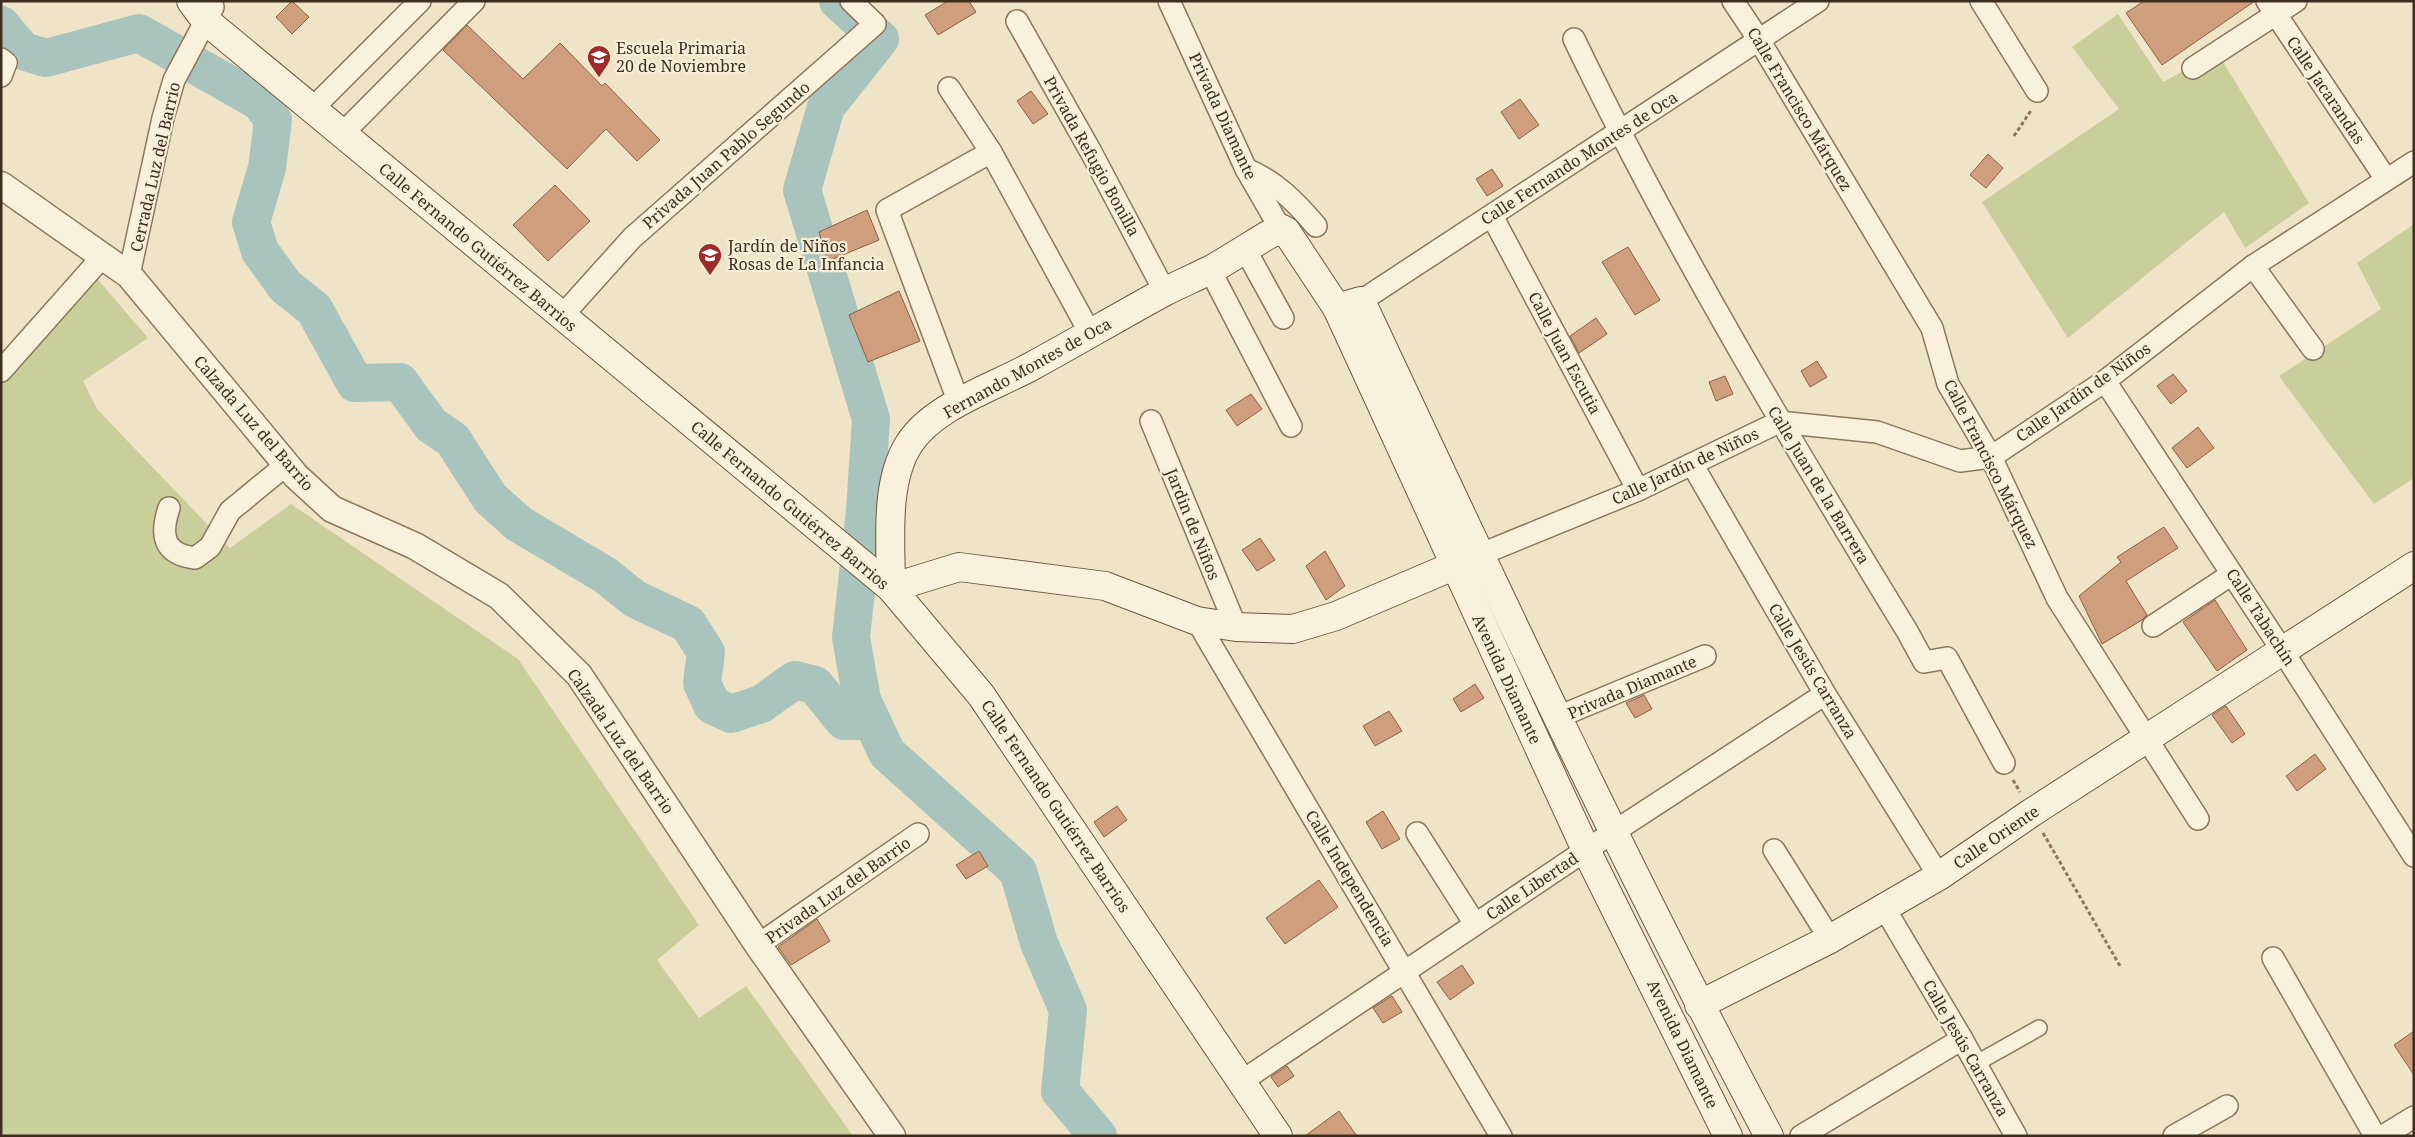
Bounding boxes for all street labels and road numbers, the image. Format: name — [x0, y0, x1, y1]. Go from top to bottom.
street label: Calle Francisco Márquez — [1742, 23, 1858, 195]
street label: Calle Jacarandas — [2282, 32, 2370, 148]
street label: Privada Diamante — [1184, 49, 1262, 183]
street label: Privada Refugio Bonilla — [1039, 72, 1145, 240]
street label: Privada Juan Pablo Segundo — [638, 76, 814, 234]
street label: Cerrada Luz del Barrio — [125, 80, 185, 254]
street label: Calle Fernando Montes de Oca — [1476, 86, 1682, 230]
street label: Calle Fernando Gutiérrez Barrios — [374, 158, 582, 336]
street label: Calle Juan Escutia — [1523, 288, 1607, 418]
street label: Fernando Montes de Oca — [939, 313, 1115, 423]
street label: Calle Jardín de Niños — [2011, 337, 2155, 447]
street label: Calzada Luz del Barrio — [189, 351, 319, 495]
street label: Calle Francisco Márquez — [1939, 376, 2043, 552]
street label: Calle Juan de la Barrera — [1763, 402, 1875, 568]
street label: Calle Fernando Gutiérrez Barrios — [686, 416, 894, 594]
street label: Calle Jardín de Niños — [1608, 422, 1762, 510]
street label: Jardin de Niños — [1160, 464, 1225, 583]
street label: Calle Tabachín — [2221, 564, 2301, 670]
street label: Calle Jesús Carranza — [1764, 599, 1862, 743]
street label: Avenida Diamante — [1467, 610, 1547, 748]
street label: Privada Diamante — [1564, 650, 1700, 724]
street label: Calzada Luz del Barrio — [562, 664, 680, 818]
street label: Calle Fernando Gutiérrez Barrios — [976, 695, 1136, 917]
street label: Calle Oriente — [1949, 800, 2043, 874]
street label: Calle Independencia — [1301, 806, 1399, 950]
street label: Privada Luz del Barrio — [761, 832, 915, 948]
street label: Calle Libertad — [1482, 847, 1583, 925]
street label: Avenida Diamante — [1642, 976, 1724, 1112]
street label: Calle Jesús Carranza — [1918, 976, 2014, 1120]

